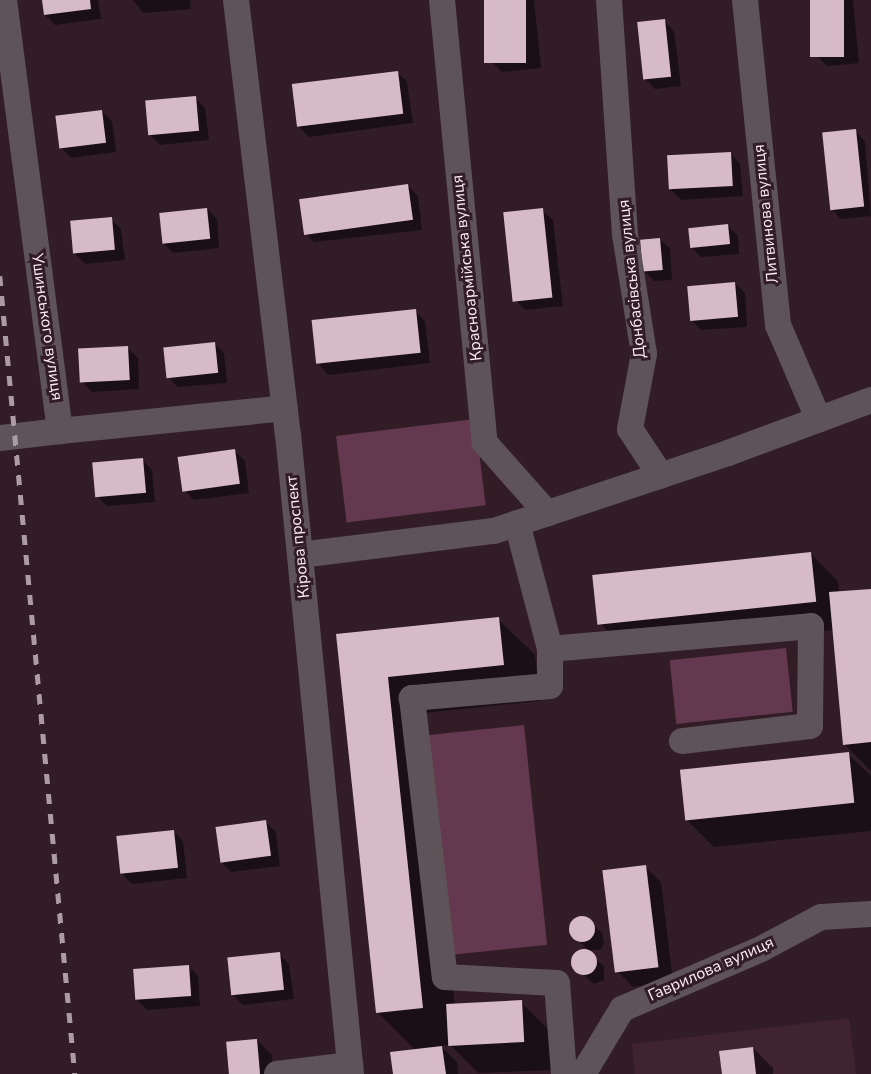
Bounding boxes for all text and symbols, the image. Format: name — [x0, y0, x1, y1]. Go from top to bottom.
street label: Литвинова вулиця — [749, 144, 783, 284]
street label: Красноармійська вулиця — [448, 174, 486, 362]
street label: Донбасівська вулиця — [614, 199, 650, 359]
street label: Ушинського вулиця — [27, 252, 67, 402]
street label: Кірова проспект — [282, 475, 314, 599]
street label: Гаврилова вулиця — [645, 933, 777, 1005]

